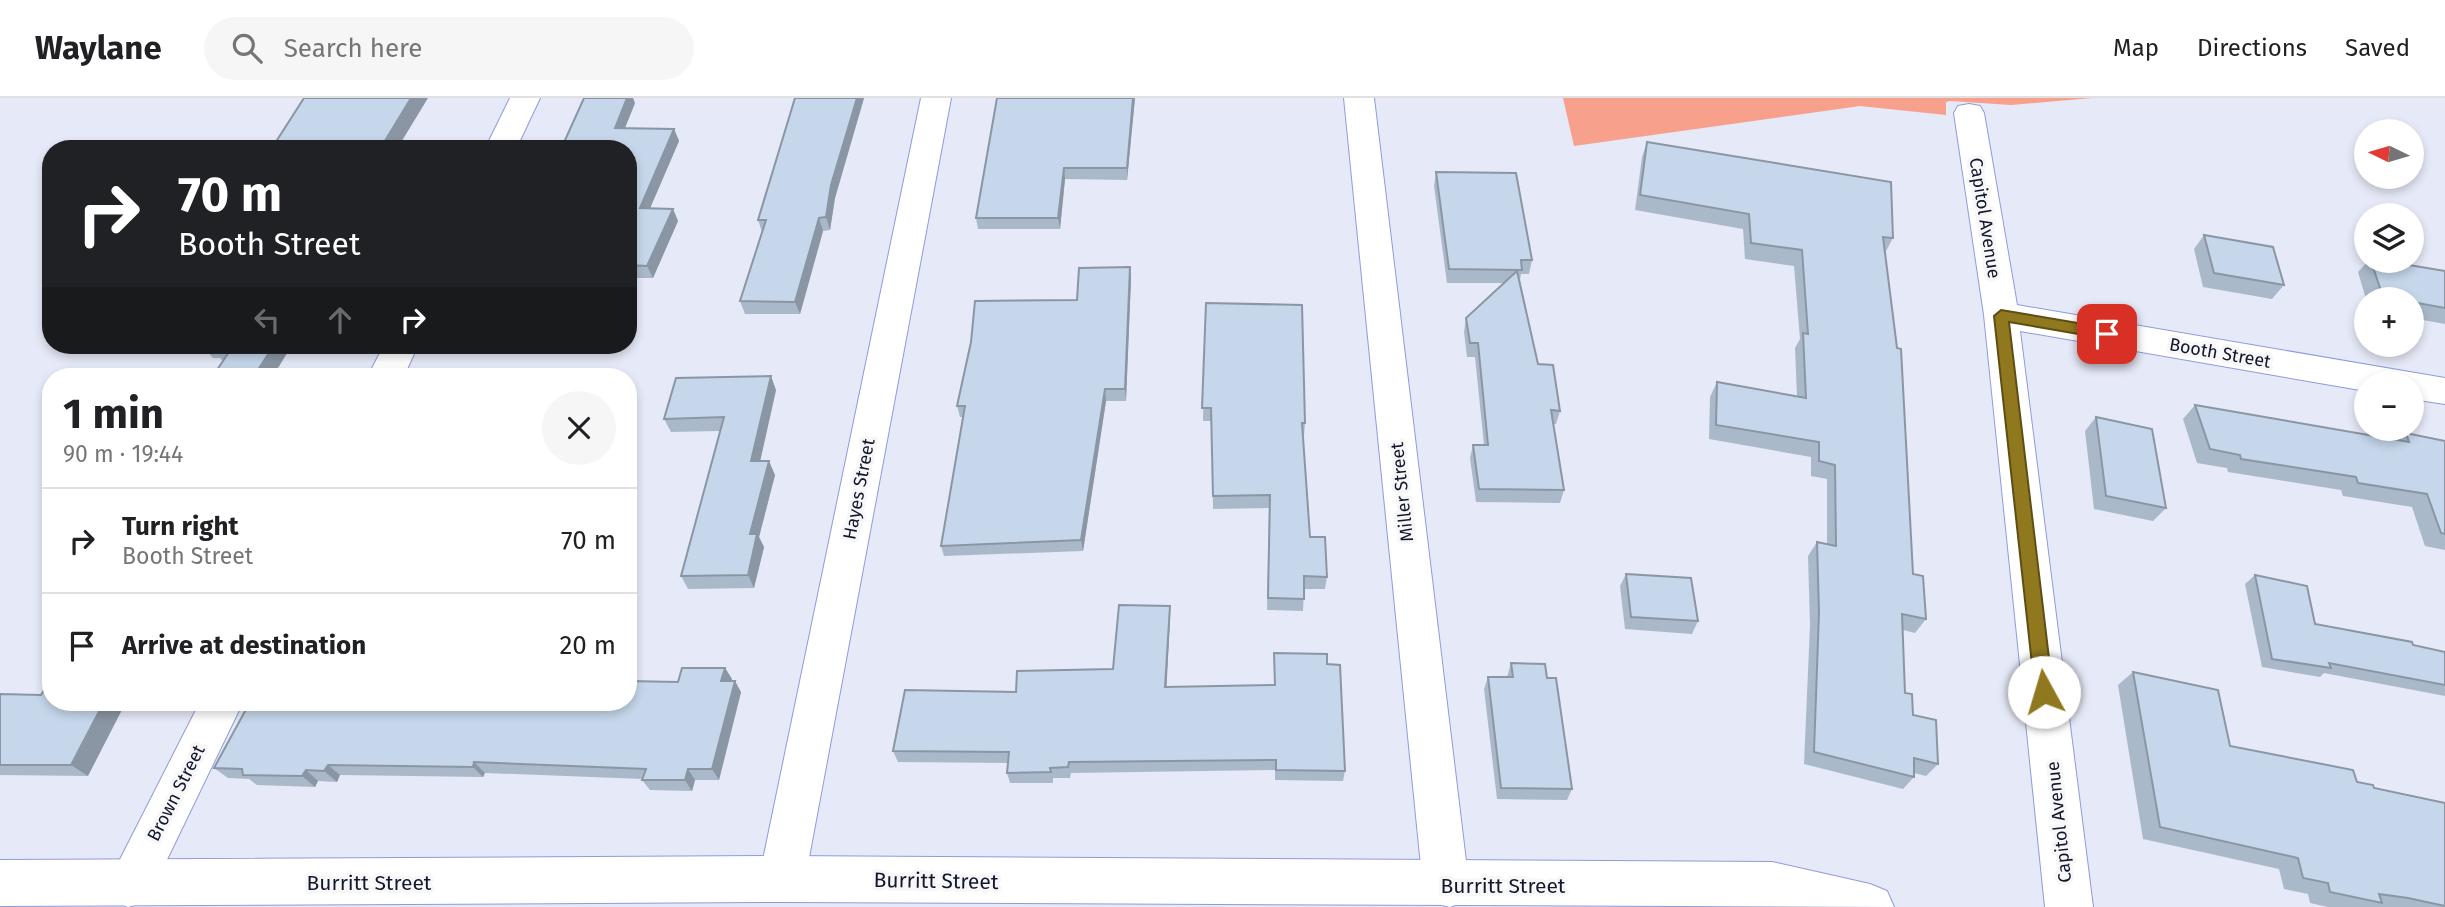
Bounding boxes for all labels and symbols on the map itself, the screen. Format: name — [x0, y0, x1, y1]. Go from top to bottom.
north arrow — [2354, 119, 2424, 189]
street label: Capitol Avenue — [1965, 156, 2005, 280]
pin — [2077, 304, 2137, 364]
street label: Booth Street — [2168, 333, 2273, 373]
street label: Hayes Street — [838, 436, 880, 541]
street label: Miller Street — [1386, 441, 1418, 543]
position arrow — [2007, 655, 2081, 729]
street label: Brown Street — [142, 741, 210, 845]
street label: Capitol Avenue — [2042, 760, 2076, 884]
street label: Burritt Street — [873, 867, 999, 895]
street label: Burritt Street — [307, 870, 432, 896]
street label: Burritt Street — [1441, 873, 1566, 899]

